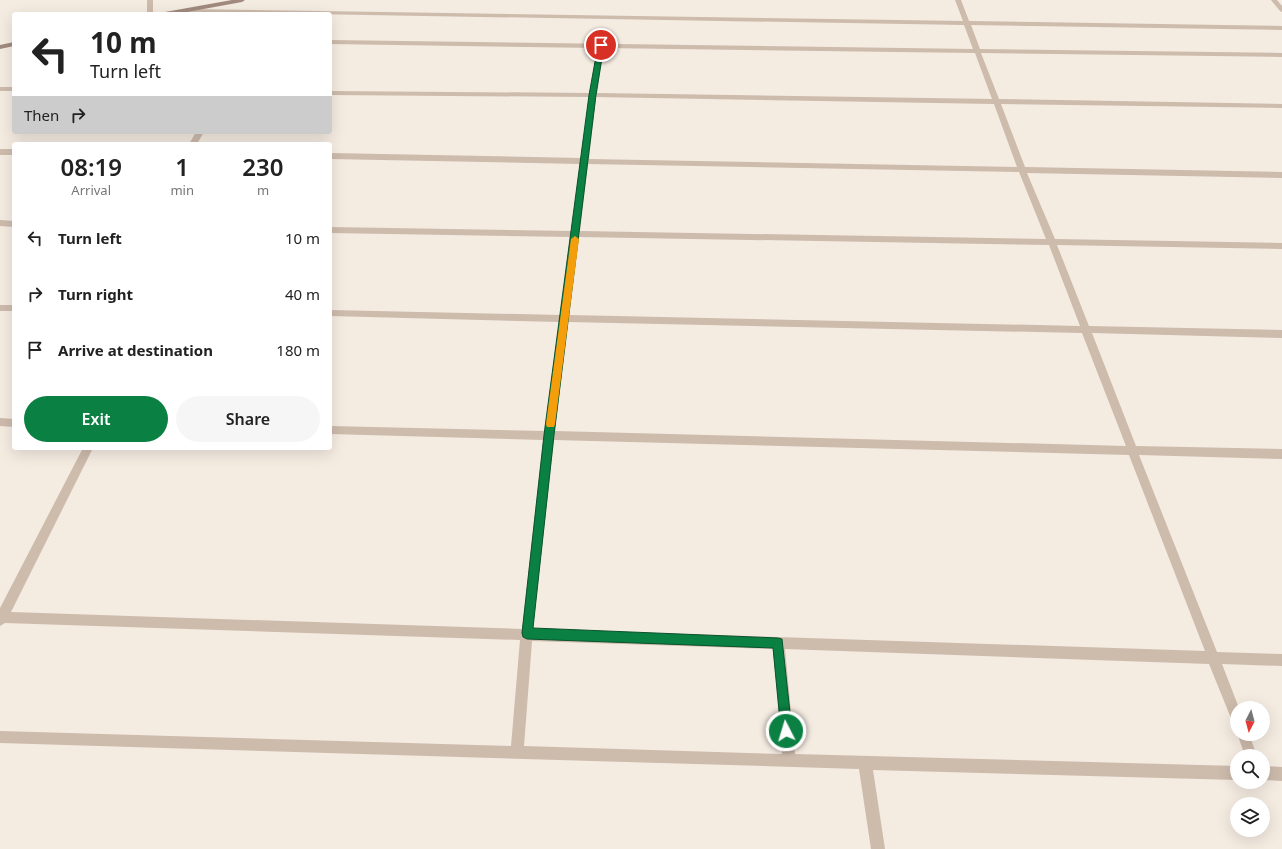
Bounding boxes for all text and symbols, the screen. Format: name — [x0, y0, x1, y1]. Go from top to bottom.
text: 10 m — [90, 23, 157, 61]
icon: left — [24, 28, 76, 80]
pin — [584, 28, 618, 62]
icon: arrive — [590, 34, 612, 56]
text: Turn left — [90, 59, 161, 83]
icon: right — [67, 104, 89, 126]
text: Then — [24, 105, 59, 125]
text: 08:19 — [60, 150, 122, 183]
text: 1 — [175, 150, 189, 183]
text: 230 — [242, 150, 284, 183]
text: Arrival — [71, 181, 111, 199]
text: min — [170, 181, 194, 199]
text: m — [257, 181, 269, 199]
icon: left — [24, 227, 46, 249]
text: Turn left — [58, 228, 122, 248]
text: 10 m — [285, 228, 320, 248]
icon: right — [24, 283, 46, 305]
text: Turn right — [58, 284, 133, 304]
text: 40 m — [285, 284, 320, 304]
icon: arrive — [24, 339, 46, 361]
text: Arrive at destination — [58, 340, 213, 360]
text: 180 m — [276, 340, 320, 360]
button: Exit — [24, 396, 168, 442]
button: Share — [176, 396, 320, 442]
north arrow — [1230, 701, 1270, 741]
map controls — [1230, 701, 1270, 837]
position arrow — [765, 710, 807, 752]
button: search — [1230, 749, 1270, 789]
button: layers — [1230, 797, 1270, 837]

